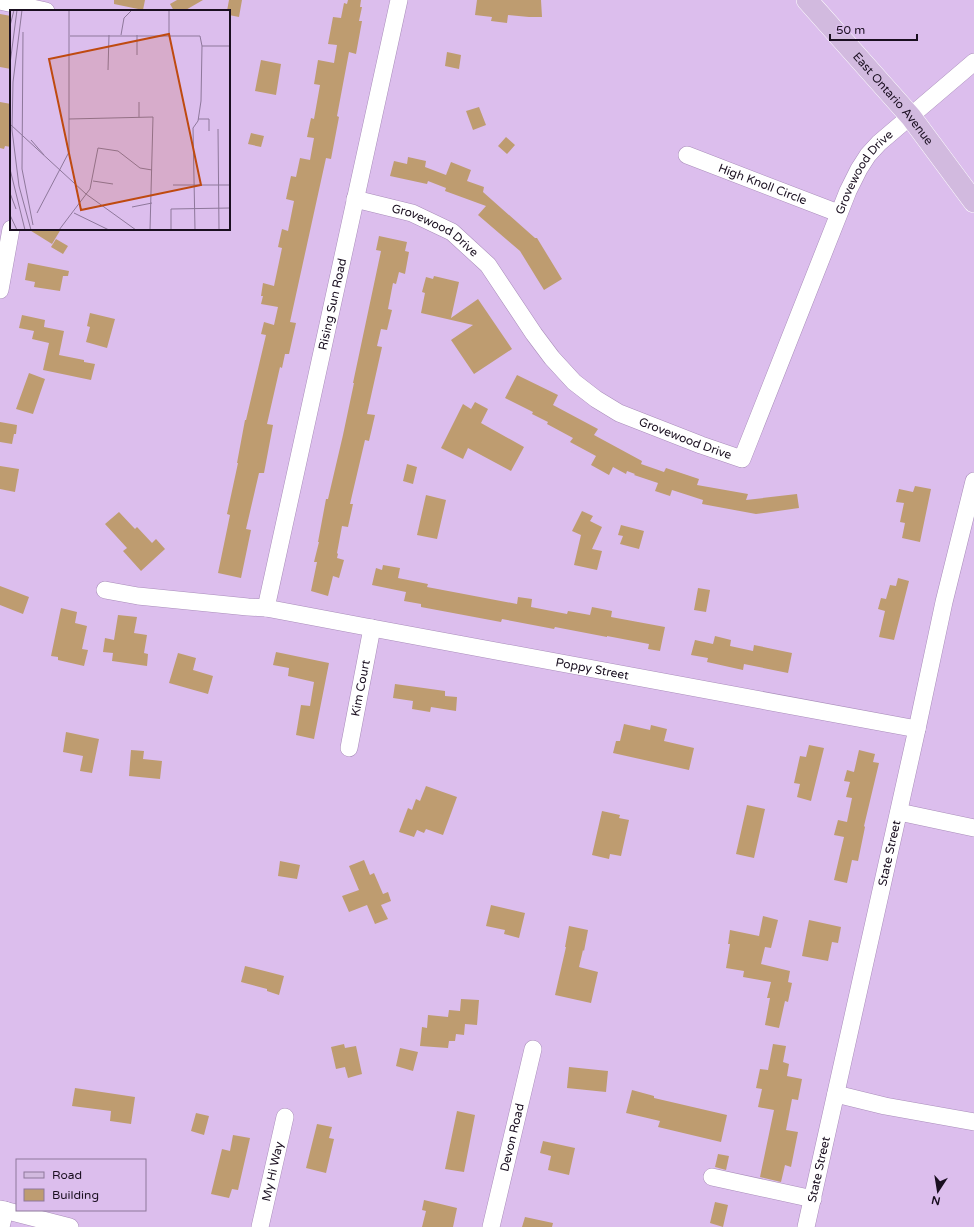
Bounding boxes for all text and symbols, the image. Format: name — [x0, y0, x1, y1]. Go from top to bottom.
inset map — [10, 10, 230, 230]
scale bar — [830, 16, 917, 42]
text: 50 m — [836, 23, 865, 37]
street label: East Ontario Avenue — [850, 50, 936, 148]
street label: Grovewood Drive — [832, 127, 896, 216]
street label: High Knoll Circle — [716, 161, 809, 207]
street label: Grovewood Drive — [390, 201, 481, 260]
street label: Rising Sun Road — [316, 257, 349, 351]
street label: Grovewood Drive — [637, 414, 734, 462]
street label: Poppy Street — [555, 655, 630, 683]
street label: Kim Court — [348, 658, 373, 717]
street label: State Street — [875, 818, 904, 887]
street label: Devon Road — [497, 1102, 527, 1173]
street label: State Street — [805, 1135, 833, 1204]
street label: My Hi Way — [259, 1140, 286, 1203]
legend — [16, 1159, 146, 1211]
text: Road — [52, 1168, 82, 1182]
north arrow — [918, 1171, 958, 1211]
text: Building — [52, 1188, 99, 1202]
text: N — [930, 1193, 942, 1208]

